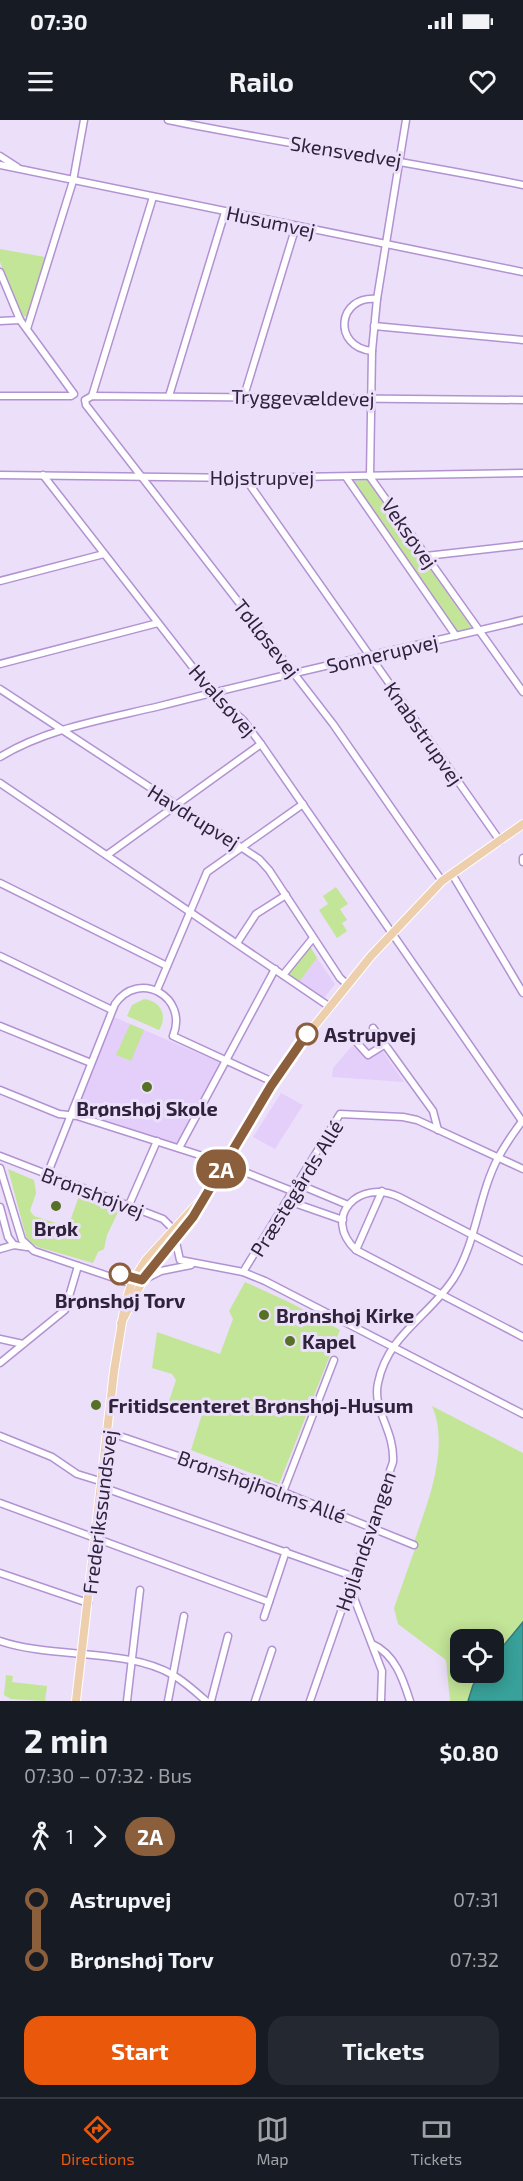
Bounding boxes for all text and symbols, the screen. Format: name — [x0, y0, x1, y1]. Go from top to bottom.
text: 07:30 — [30, 8, 88, 34]
icon: menu — [24, 65, 57, 98]
text: Railo — [229, 65, 294, 97]
icon: heart — [466, 65, 499, 98]
street label: Skensvedvej — [289, 130, 403, 172]
street label: Husumvej — [224, 200, 318, 242]
street label: Tryggevældevej — [231, 384, 375, 410]
street label: Højstrupvej — [210, 465, 314, 489]
street label: Veksøvej — [377, 493, 443, 573]
street label: Tølløsevej — [229, 594, 305, 682]
street label: Sonnerupvej — [324, 629, 440, 677]
street label: Hvalsøvej — [184, 659, 262, 741]
street label: Knabstrupvej — [380, 677, 468, 789]
street label: Havdrupvej — [144, 778, 244, 854]
place label: Astrupvej — [324, 1022, 416, 1046]
marker: Astrupvej — [296, 1023, 318, 1045]
marker: Brønshøj Skole — [140, 1080, 154, 1094]
place label: Brønshøj Skole — [76, 1096, 218, 1120]
street label: Præstegårds Allé — [244, 1115, 348, 1261]
line badge: 2A — [194, 1150, 248, 1188]
text: 2A — [208, 1157, 234, 1182]
street label: Brønshøjvej — [38, 1161, 148, 1223]
marker: Brøk — [49, 1199, 63, 1213]
place label: Brøk — [34, 1216, 79, 1240]
marker: Brønshøj Torv — [109, 1263, 131, 1285]
place label: Brønshøj Torv — [55, 1288, 186, 1312]
place label: Brønshøj Kirke — [276, 1303, 414, 1327]
marker: Brønshøj Kirke — [257, 1308, 271, 1322]
place label: Kapel — [302, 1329, 356, 1353]
marker: Kapel — [283, 1334, 297, 1348]
place label: Fritidscenteret Brønshøj-Husum — [108, 1393, 413, 1417]
marker: Fritidscenteret Brønshøj-Husum — [89, 1398, 103, 1412]
street label: Frederikssundsvej — [77, 1428, 121, 1596]
street label: Brønshøjholms Allé — [175, 1444, 349, 1528]
street label: Højlandsvangen — [330, 1468, 400, 1614]
map controls — [450, 1629, 504, 1683]
button: locate — [450, 1629, 504, 1683]
text: 2 min — [24, 1720, 108, 1760]
text: $0.80 — [439, 1739, 499, 1765]
text: 07:30 – 07:32 · Bus — [24, 1763, 192, 1787]
icon: walk — [24, 1820, 57, 1853]
icon: forward — [83, 1820, 116, 1853]
text: 1 — [66, 1824, 74, 1848]
text: 2A — [137, 1824, 163, 1849]
text: Astrupvej — [70, 1886, 171, 1912]
text: 07:31 — [453, 1887, 499, 1911]
text: Brønshøj Torv — [70, 1946, 214, 1972]
text: 07:32 — [450, 1947, 499, 1971]
button: Start — [24, 2016, 256, 2085]
button: Tickets — [268, 2016, 499, 2085]
tab: Directions — [61, 2113, 135, 2168]
tab: Map — [256, 2113, 289, 2168]
tab: Tickets — [410, 2113, 462, 2168]

